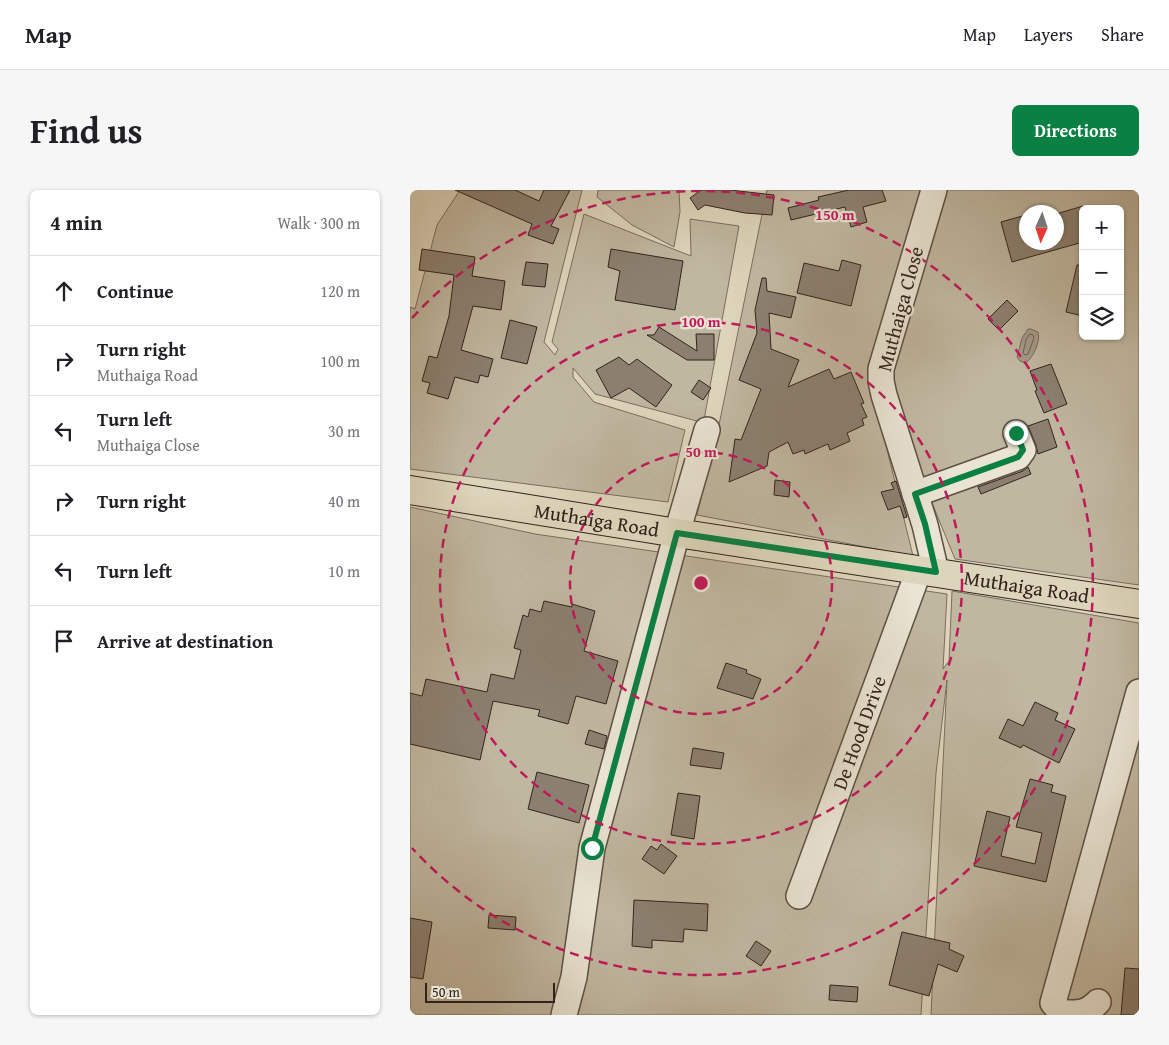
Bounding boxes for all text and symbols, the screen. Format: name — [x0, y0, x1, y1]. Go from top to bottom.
text: Map — [25, 17, 72, 52]
text: Map — [963, 21, 996, 48]
text: Layers — [1024, 21, 1073, 48]
text: Share — [1101, 21, 1144, 48]
text: Find us — [30, 105, 143, 156]
button: Directions — [1012, 105, 1139, 156]
text: 150 m — [815, 204, 855, 225]
north arrow — [1019, 205, 1064, 250]
map controls — [1079, 205, 1124, 340]
button: + — [1079, 205, 1124, 250]
text: 4 min — [50, 207, 102, 238]
text: Walk · 300 m — [277, 211, 360, 235]
street label: Muthaiga Close — [869, 243, 930, 375]
button: − — [1079, 250, 1124, 295]
icon: ahead — [50, 277, 78, 305]
text: Continue — [97, 277, 174, 305]
text: 120 m — [320, 279, 360, 303]
button: layers — [1079, 295, 1124, 340]
text: 100 m — [681, 311, 721, 332]
text: Turn right — [97, 335, 186, 363]
icon: right — [50, 347, 78, 375]
text: 100 m — [320, 349, 360, 373]
text: Muthaiga Road — [97, 363, 198, 387]
text: Turn left — [97, 405, 172, 433]
icon: left — [50, 417, 78, 445]
text: 30 m — [328, 419, 360, 443]
route end — [1005, 422, 1028, 445]
text: Muthaiga Close — [97, 433, 200, 457]
text: 50 m — [685, 441, 717, 462]
icon: right — [50, 487, 78, 515]
text: Turn right — [97, 487, 186, 515]
text: 40 m — [328, 489, 360, 513]
street label: Muthaiga Road — [532, 495, 662, 544]
icon: left — [50, 557, 78, 585]
text: Turn left — [97, 557, 172, 585]
text: 10 m — [328, 559, 360, 583]
street label: Muthaiga Road — [962, 562, 1091, 610]
centre of rings — [692, 574, 710, 592]
icon: arrive — [50, 627, 78, 655]
text: Arrive at destination — [97, 627, 273, 655]
street label: De Hood Drive — [824, 671, 893, 794]
route start — [581, 837, 604, 860]
scale bar — [425, 980, 555, 1003]
text: 50 m — [432, 982, 460, 1002]

